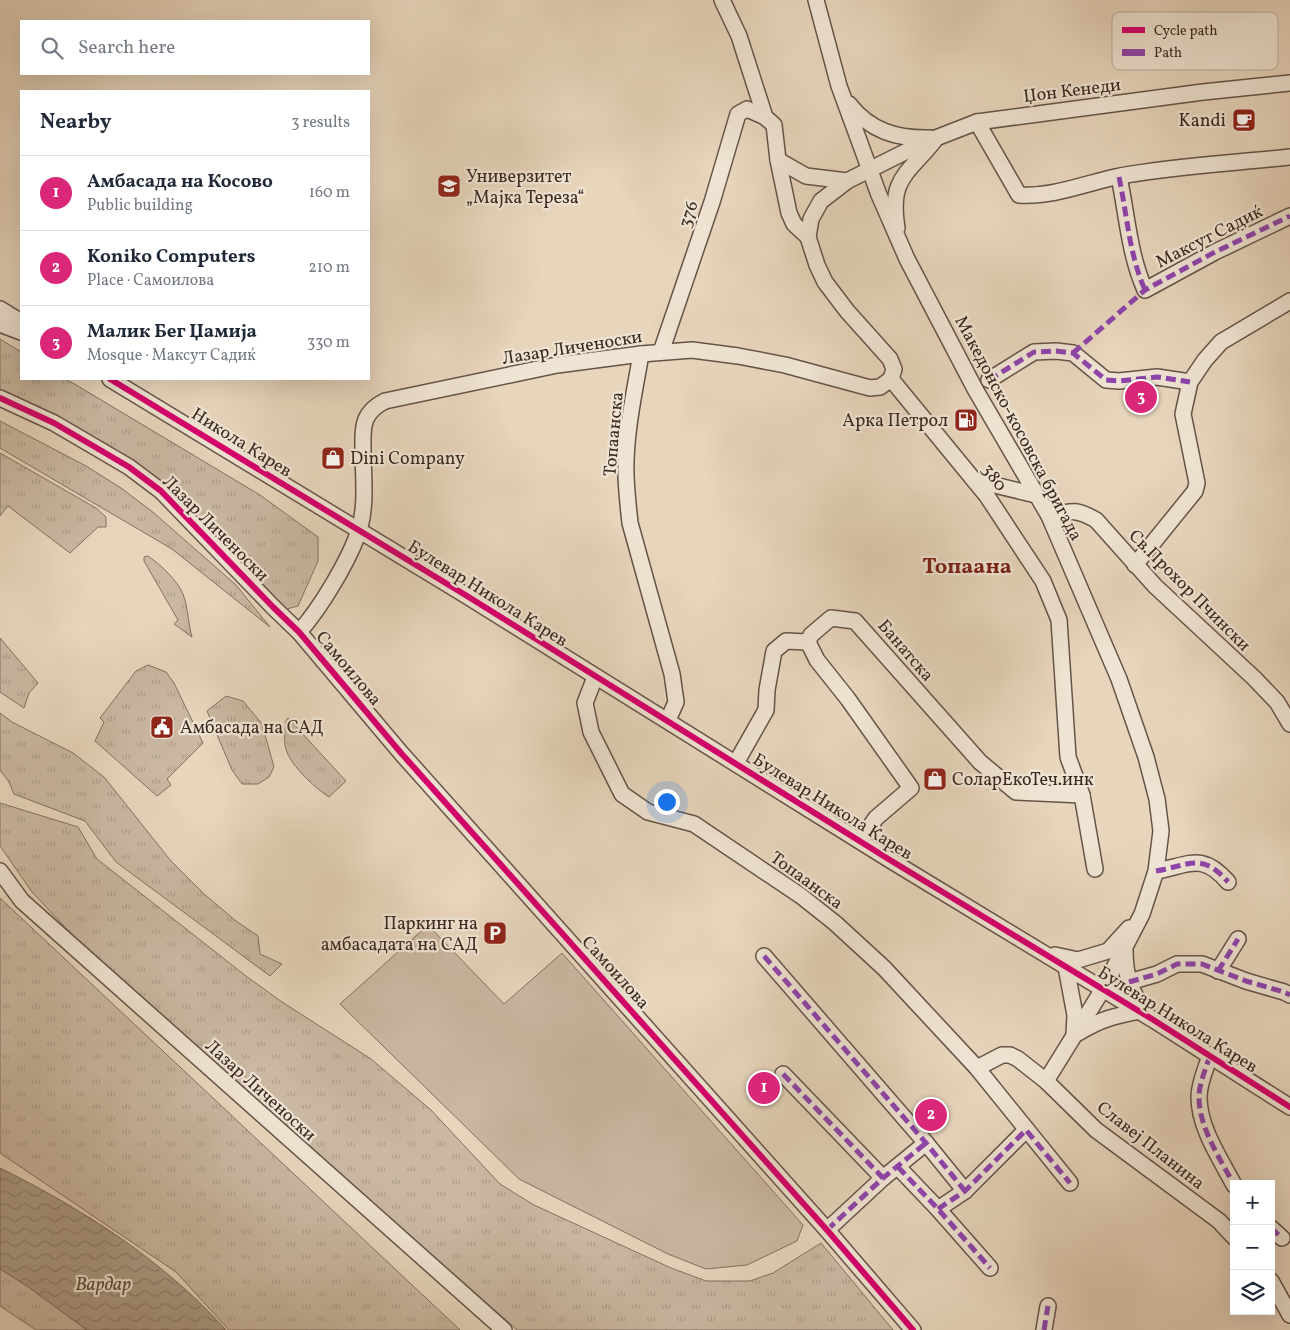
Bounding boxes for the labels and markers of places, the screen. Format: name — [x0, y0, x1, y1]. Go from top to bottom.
cafe icon: Kandi — [1231, 107, 1257, 133]
place label: Kandi — [1179, 109, 1226, 134]
place label: Универзитет „Мајка Тереза“ — [466, 165, 584, 211]
school or university icon: Универзитет „Мајка Тереза“ — [436, 173, 462, 199]
pin: 3 — [1125, 378, 1157, 416]
fuel station icon: Арка Петрол — [953, 407, 979, 433]
place label: Арка Петрол — [842, 409, 948, 434]
shop icon: Dini Company — [320, 445, 346, 471]
place label: Dini Company — [350, 447, 465, 472]
public building icon: Амбасада на САД — [149, 714, 175, 740]
place label: Амбасада на САД — [180, 716, 324, 741]
shop icon: СоларЕкоТеч.инк — [922, 766, 948, 792]
place label: СоларЕкоТеч.инк — [952, 768, 1094, 793]
place label: Паркинг на амбасадата на САД — [321, 912, 478, 958]
parking icon: Паркинг на амбасадата на САД — [482, 920, 508, 946]
pin: 1 — [748, 1069, 780, 1107]
pin: 2 — [915, 1096, 947, 1134]

